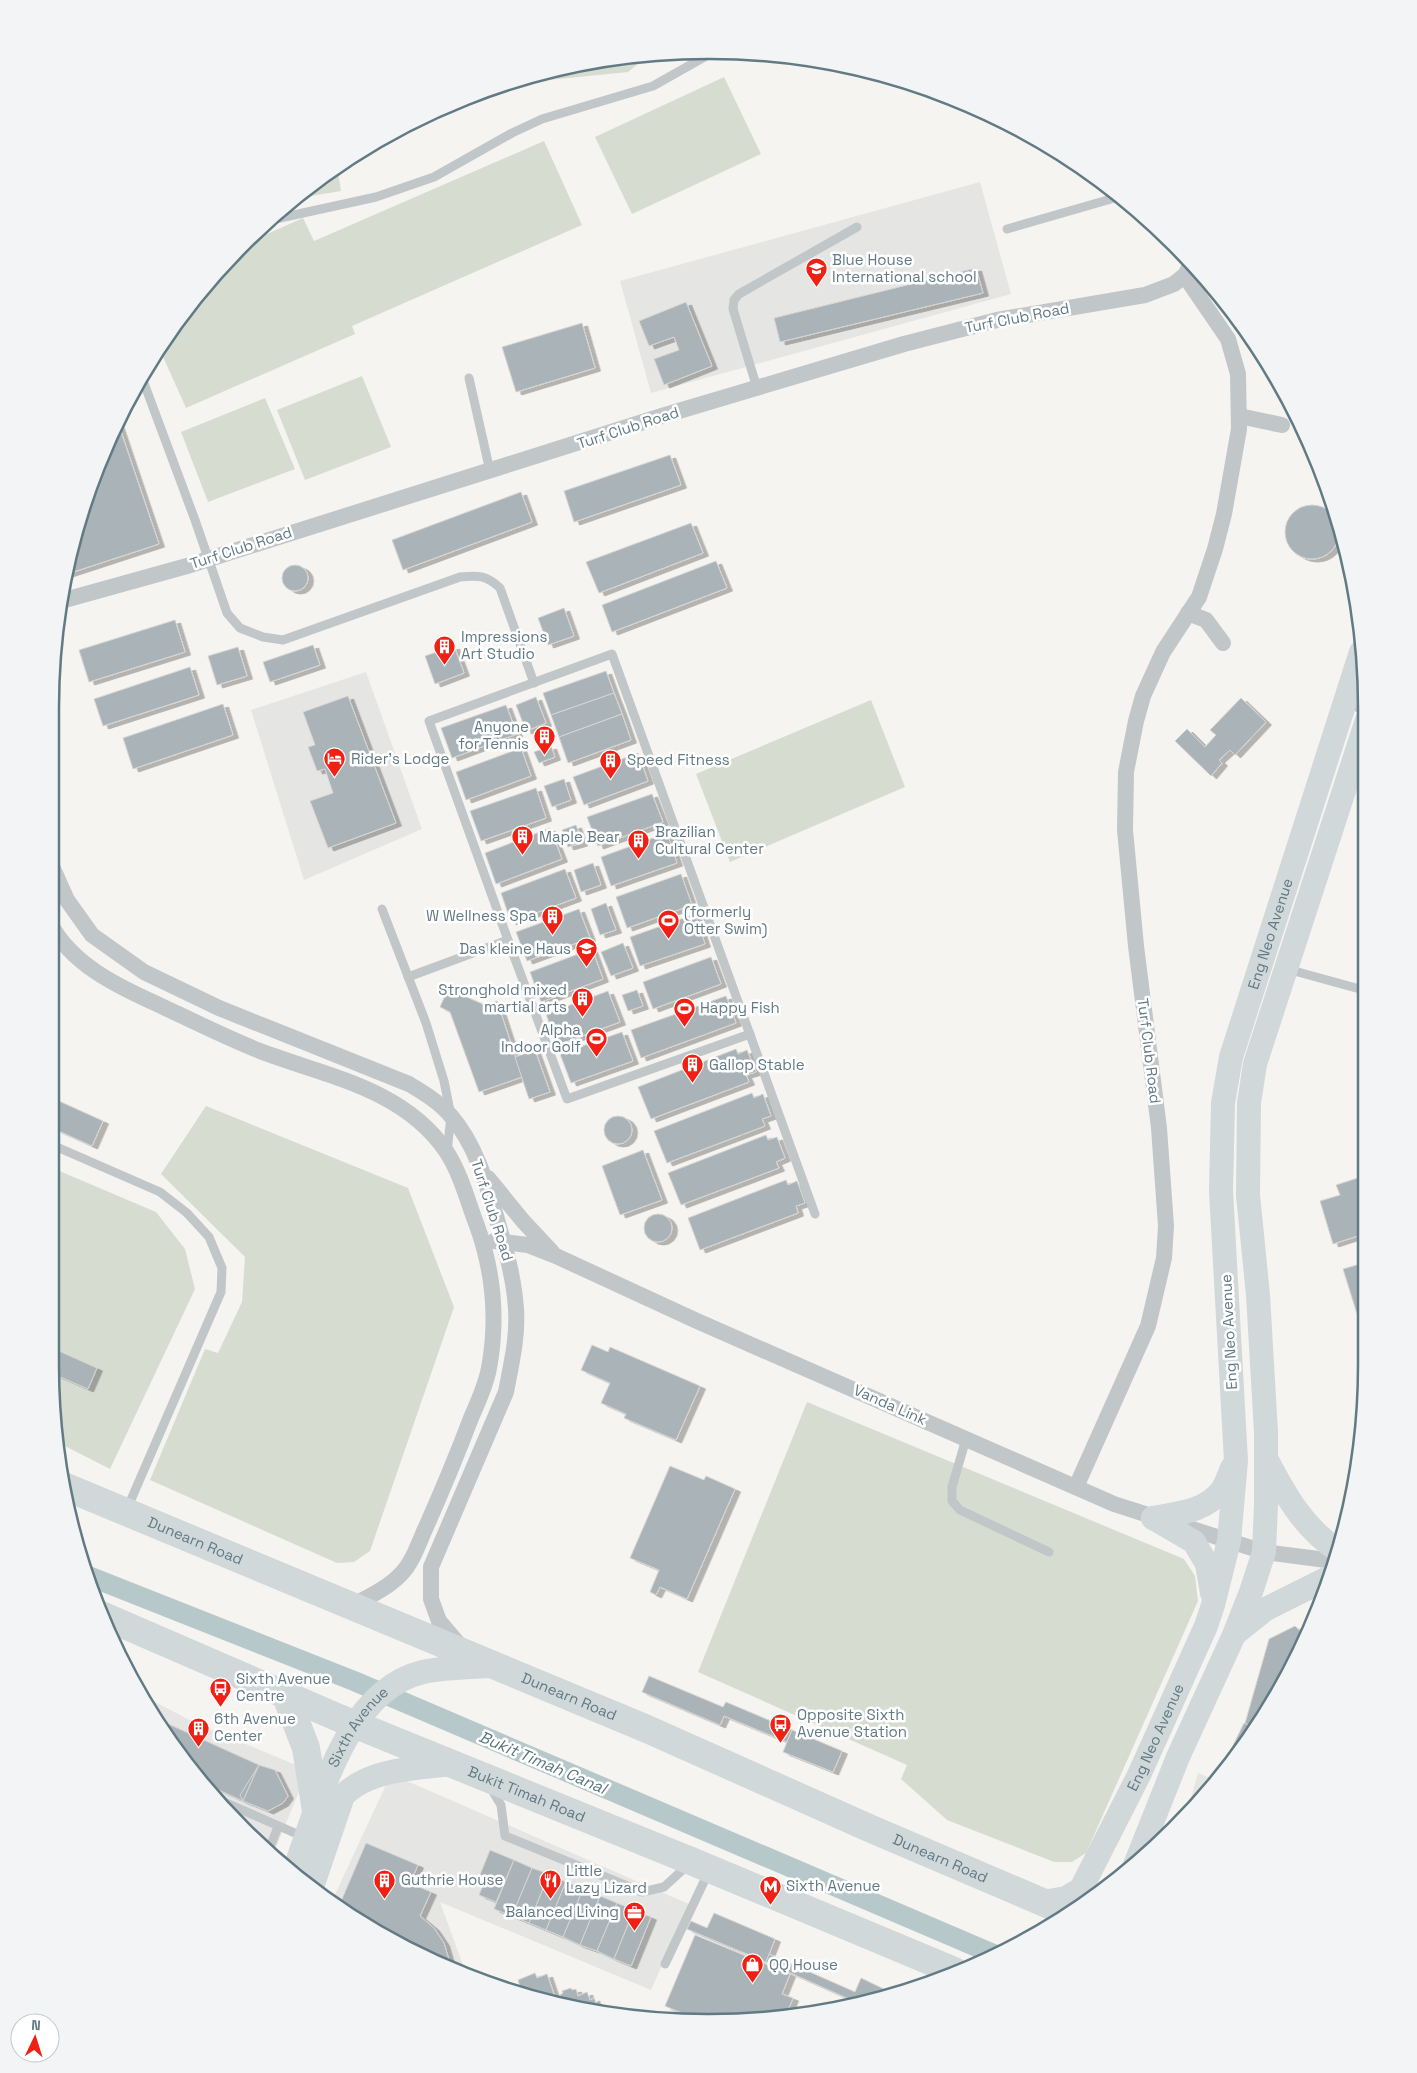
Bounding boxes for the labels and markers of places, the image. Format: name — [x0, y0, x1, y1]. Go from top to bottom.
place label: Blue House International school — [832, 250, 977, 286]
school or university icon: Blue House International school — [804, 257, 828, 288]
place label: Impressions Art Studio — [461, 627, 547, 663]
building icon: Impressions Art Studio — [433, 634, 457, 665]
place label: Anyone for Tennis — [458, 717, 529, 753]
building icon: Anyone for Tennis — [533, 724, 557, 755]
hotel icon: Rider's Lodge — [323, 747, 347, 778]
building icon: Speed Fitness — [599, 748, 623, 779]
place label: Rider's Lodge — [351, 749, 450, 768]
place label: Speed Fitness — [627, 750, 730, 769]
place label: Brazilian Cultural Center — [655, 822, 764, 858]
building icon: Maple Bear — [511, 825, 535, 856]
place label: Maple Bear — [539, 827, 620, 846]
building icon: Brazilian Cultural Center — [627, 829, 651, 860]
place label: (formerly Otter Swim) — [684, 902, 768, 939]
building icon: W Wellness Spa — [541, 904, 565, 935]
place label: W Wellness Spa — [426, 906, 537, 925]
sports icon: (formerly Otter Swim) — [656, 909, 680, 940]
school or university icon: Das kleine Haus — [575, 937, 599, 968]
place label: Das kleine Haus — [459, 939, 571, 958]
place label: Stronghold mixed martial arts — [438, 980, 567, 1016]
building icon: Stronghold mixed martial arts — [571, 987, 595, 1018]
sports icon: Happy Fish — [672, 996, 696, 1027]
place label: Happy Fish — [700, 998, 780, 1017]
place label: Alpha Indoor Golf — [501, 1020, 581, 1056]
sports icon: Alpha Indoor Golf — [585, 1027, 609, 1058]
building icon: Gallop Stable — [681, 1053, 705, 1084]
place label: Gallop Stable — [709, 1055, 805, 1074]
place label: Sixth Avenue Centre — [236, 1669, 331, 1705]
bus stop icon: Sixth Avenue Centre — [208, 1676, 232, 1707]
place label: Opposite Sixth Avenue Station — [797, 1705, 907, 1741]
place label: 6th Avenue Center — [214, 1709, 296, 1745]
bus stop icon: Opposite Sixth Avenue Station — [769, 1712, 793, 1743]
building icon: 6th Avenue Center — [186, 1716, 210, 1747]
place label: Little Lazy Lizard — [566, 1861, 647, 1897]
building icon: Guthrie House — [373, 1868, 397, 1899]
restaurant icon: Little Lazy Lizard — [538, 1868, 562, 1899]
place label: Guthrie House — [401, 1870, 503, 1889]
metro station icon: Sixth Avenue — [758, 1874, 782, 1905]
place label: Sixth Avenue — [786, 1876, 881, 1895]
office icon: Balanced Living — [623, 1900, 647, 1931]
place label: Balanced Living — [505, 1902, 619, 1921]
shop icon: QQ House — [741, 1953, 765, 1984]
place label: QQ House — [769, 1955, 838, 1974]

